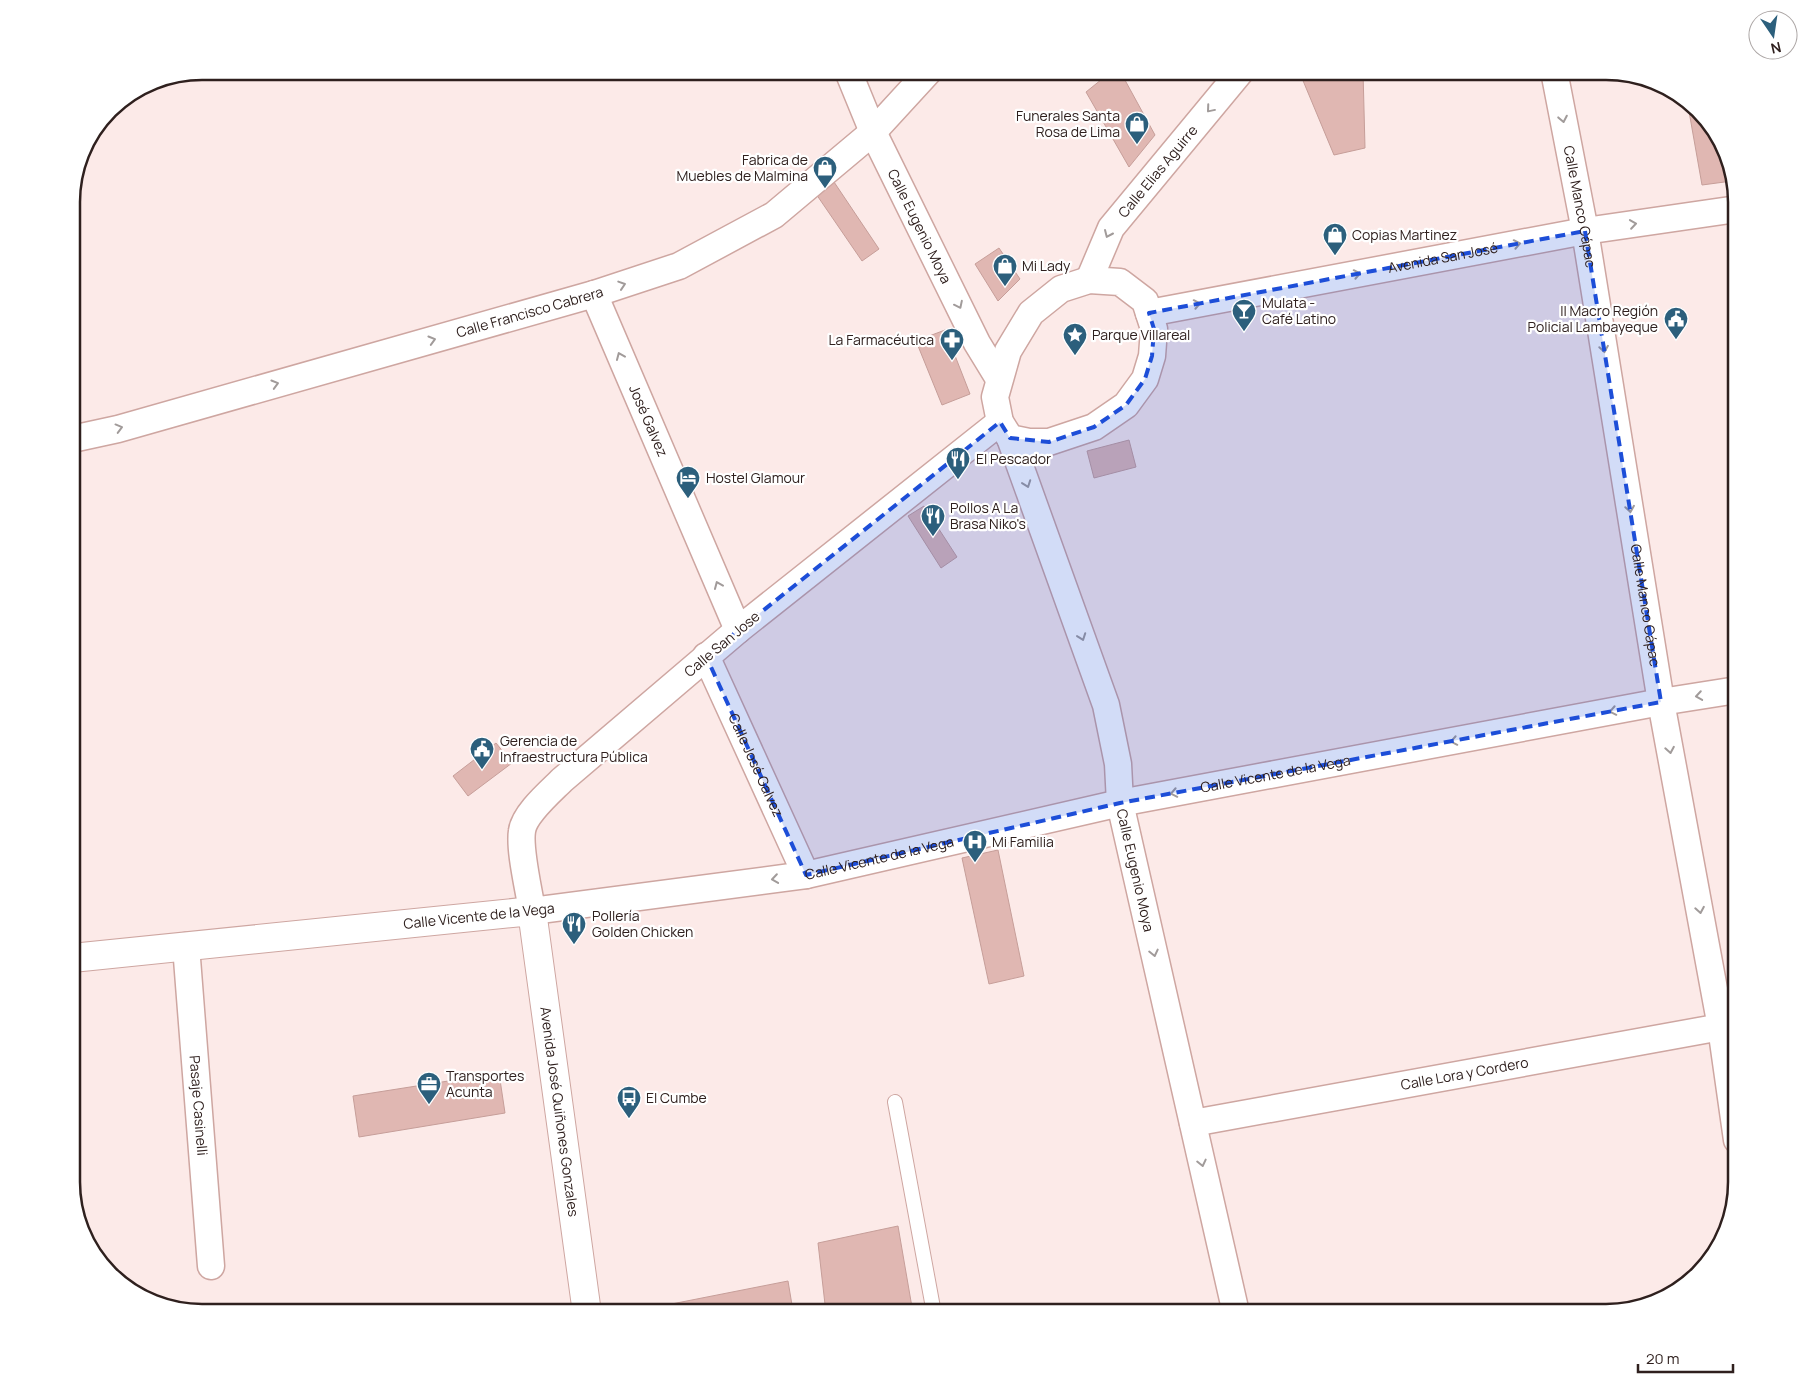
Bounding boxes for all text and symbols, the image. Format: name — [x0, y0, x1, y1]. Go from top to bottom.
north arrow — [1748, 10, 1798, 60]
text: N — [1769, 38, 1783, 59]
one-way arrow — [1207, 103, 1216, 112]
place label: Funerales Santa Rosa de Lima — [1016, 106, 1120, 141]
shop icon: Funerales Santa Rosa de Lima — [1124, 111, 1150, 145]
one-way arrow — [1558, 115, 1568, 124]
street label: Calle Elias Aguirre — [1114, 121, 1201, 221]
street label: Calle Manco Cápac — [1560, 144, 1601, 269]
place label: Fabrica de Muebles de Malmina — [677, 150, 808, 185]
shop icon: Fabrica de Muebles de Malmina — [812, 155, 838, 189]
street label: Calle Eugenio Moya — [884, 166, 956, 286]
one-way arrow — [1629, 220, 1638, 230]
shop icon: Copias Martinez — [1322, 222, 1348, 256]
place label: Copias Martinez — [1352, 225, 1457, 244]
one-way arrow — [1104, 229, 1114, 238]
street label: Avenida San José — [1386, 238, 1499, 277]
one-way arrow — [1512, 240, 1521, 250]
shop icon: Mi Lady — [992, 253, 1018, 287]
place label: Mi Lady — [1022, 256, 1071, 275]
one-way arrow — [1353, 270, 1361, 280]
one-way arrow — [617, 281, 625, 291]
street label: Calle Francisco Cabrera — [454, 282, 605, 342]
place label: Mulata - Café Latino — [1262, 293, 1336, 328]
bar icon: Mulata - Café Latino — [1231, 298, 1257, 332]
one-way arrow — [952, 300, 963, 309]
one-way arrow — [1193, 300, 1202, 310]
place label: II Macro Región Policial Lambayeque — [1528, 301, 1658, 336]
public building icon: II Macro Región Policial Lambayeque — [1663, 306, 1689, 340]
place icon: Parque Villareal — [1062, 322, 1088, 356]
place label: Parque Villareal — [1092, 325, 1190, 344]
pharmacy icon: La Farmacéutica — [939, 327, 965, 361]
place label: La Farmacéutica — [828, 330, 934, 349]
one-way arrow — [427, 335, 436, 346]
one-way arrow — [1598, 345, 1609, 353]
one-way arrow — [615, 352, 626, 361]
one-way arrow — [271, 380, 279, 390]
street label: José Galvez — [625, 382, 673, 460]
one-way arrow — [115, 423, 123, 434]
restaurant icon: El Pescador — [945, 446, 971, 480]
place label: El Pescador — [976, 449, 1051, 468]
hotel icon: Hostel Glamour — [675, 465, 701, 499]
place label: Hostel Glamour — [706, 468, 805, 487]
one-way arrow — [1021, 479, 1031, 488]
place label: Pollos A La Brasa Niko's — [950, 498, 1026, 533]
restaurant icon: Pollos A La Brasa Niko's — [920, 503, 946, 537]
one-way arrow — [1624, 505, 1635, 513]
street label: Calle Manco Cápac — [1627, 543, 1665, 668]
one-way arrow — [714, 581, 725, 590]
street label: Calle San Jose — [680, 606, 763, 681]
one-way arrow — [1076, 632, 1086, 641]
one-way arrow — [1695, 690, 1703, 701]
one-way arrow — [1609, 705, 1618, 716]
street label: Calle José Galvez — [724, 710, 788, 820]
place label: Gerencia de Infraestructura Pública — [500, 731, 648, 766]
one-way arrow — [1449, 735, 1458, 746]
public building icon: Gerencia de Infraestructura Pública — [469, 736, 495, 770]
one-way arrow — [1665, 746, 1675, 754]
street label: Calle Vicente de la Vega — [1199, 750, 1352, 797]
one-way arrow — [1169, 788, 1178, 798]
street label: Calle Eugenio Moya — [1113, 807, 1159, 933]
hospital icon: Mi Familia — [962, 829, 988, 863]
street label: Calle Vicente de la Vega — [803, 831, 955, 884]
place label: Mi Familia — [992, 832, 1054, 851]
one-way arrow — [771, 873, 779, 884]
street label: Calle Vicente de la Vega — [402, 898, 555, 933]
one-way arrow — [1694, 905, 1704, 914]
place label: Pollería Golden Chicken — [592, 906, 693, 941]
restaurant icon: Pollería Golden Chicken — [561, 911, 587, 945]
one-way arrow — [1148, 949, 1159, 958]
street label: Avenida José Quiñones Gonzales — [536, 1005, 584, 1218]
street label: Calle Lora y Cordero — [1399, 1052, 1530, 1094]
street label: Pasaje Casinelli — [186, 1055, 212, 1156]
place label: Transportes Acunta — [446, 1066, 524, 1101]
office icon: Transportes Acunta — [416, 1071, 442, 1105]
bus stop icon: El Cumbe — [616, 1085, 642, 1119]
place label: El Cumbe — [646, 1088, 707, 1107]
one-way arrow — [1196, 1158, 1207, 1167]
scale bar — [1638, 1342, 1733, 1374]
text: 20 m — [1646, 1348, 1679, 1369]

